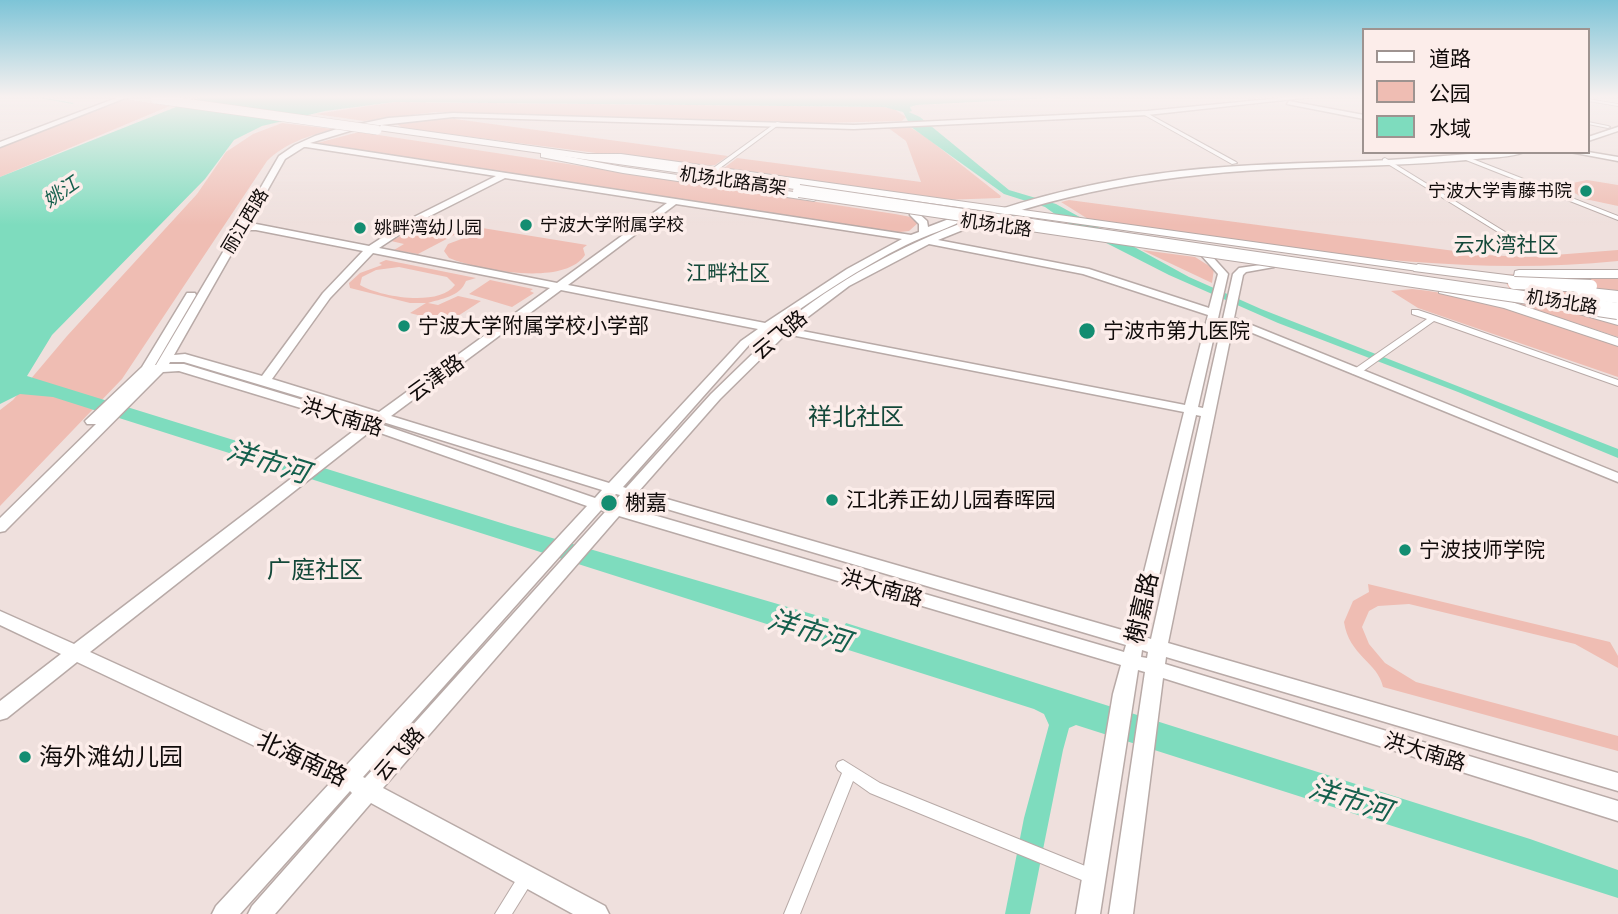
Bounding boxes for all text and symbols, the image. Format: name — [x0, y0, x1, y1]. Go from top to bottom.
legend — [1362, 28, 1590, 154]
text: 道路 — [1429, 46, 1471, 70]
text: 公园 — [1429, 81, 1471, 105]
text: 水域 — [1429, 116, 1471, 140]
street label: 机场北路高架 — [678, 163, 788, 199]
water label: 姚江 — [39, 172, 83, 212]
place label: 宁波大学青藤书院 — [1428, 180, 1572, 202]
marker: 宁波大学青藤书院 — [1578, 183, 1594, 199]
street label: 丽江西路 — [217, 185, 273, 257]
street label: 机场北路 — [959, 209, 1033, 241]
place label: 宁波大学附属学校 — [540, 214, 684, 236]
place label: 姚畔湾幼儿园 — [374, 217, 482, 239]
marker: 宁波大学附属学校 — [518, 217, 534, 233]
marker: 姚畔湾幼儿园 — [352, 220, 368, 236]
district label: 云水湾社区 — [1454, 232, 1558, 258]
district label: 江畔社区 — [686, 260, 770, 286]
street label: 机场北路 — [1525, 286, 1599, 318]
street label: 云飞路 — [748, 305, 812, 365]
place label: 宁波大学附属学校小学部 — [418, 313, 649, 339]
marker: 宁波大学附属学校小学部 — [396, 318, 412, 334]
place label: 宁波市第九医院 — [1103, 318, 1250, 344]
marker: 宁波市第九医院 — [1077, 321, 1097, 341]
street label: 云津路 — [403, 349, 469, 407]
street label: 洪大南路 — [298, 393, 386, 441]
district label: 祥北社区 — [808, 403, 904, 431]
water label: 洋市河 — [223, 434, 313, 490]
place label: 江北养正幼儿园春晖园 — [846, 487, 1056, 513]
place label: 榭嘉 — [625, 490, 667, 516]
marker: 江北养正幼儿园春晖园 — [824, 492, 840, 508]
marker: 榭嘉 — [599, 493, 619, 513]
place label: 宁波技师学院 — [1419, 537, 1545, 563]
marker: 宁波技师学院 — [1397, 542, 1413, 558]
district label: 广庭社区 — [267, 556, 363, 584]
street label: 洪大南路 — [838, 564, 926, 612]
street label: 榭嘉路 — [1120, 570, 1164, 646]
water label: 洋市河 — [764, 603, 854, 659]
street label: 云飞路 — [369, 722, 429, 786]
street label: 北海南路 — [252, 726, 352, 792]
street label: 洪大南路 — [1381, 728, 1469, 776]
place label: 海外滩幼儿园 — [39, 743, 183, 771]
marker: 海外滩幼儿园 — [17, 749, 33, 765]
water label: 洋市河 — [1305, 772, 1395, 828]

